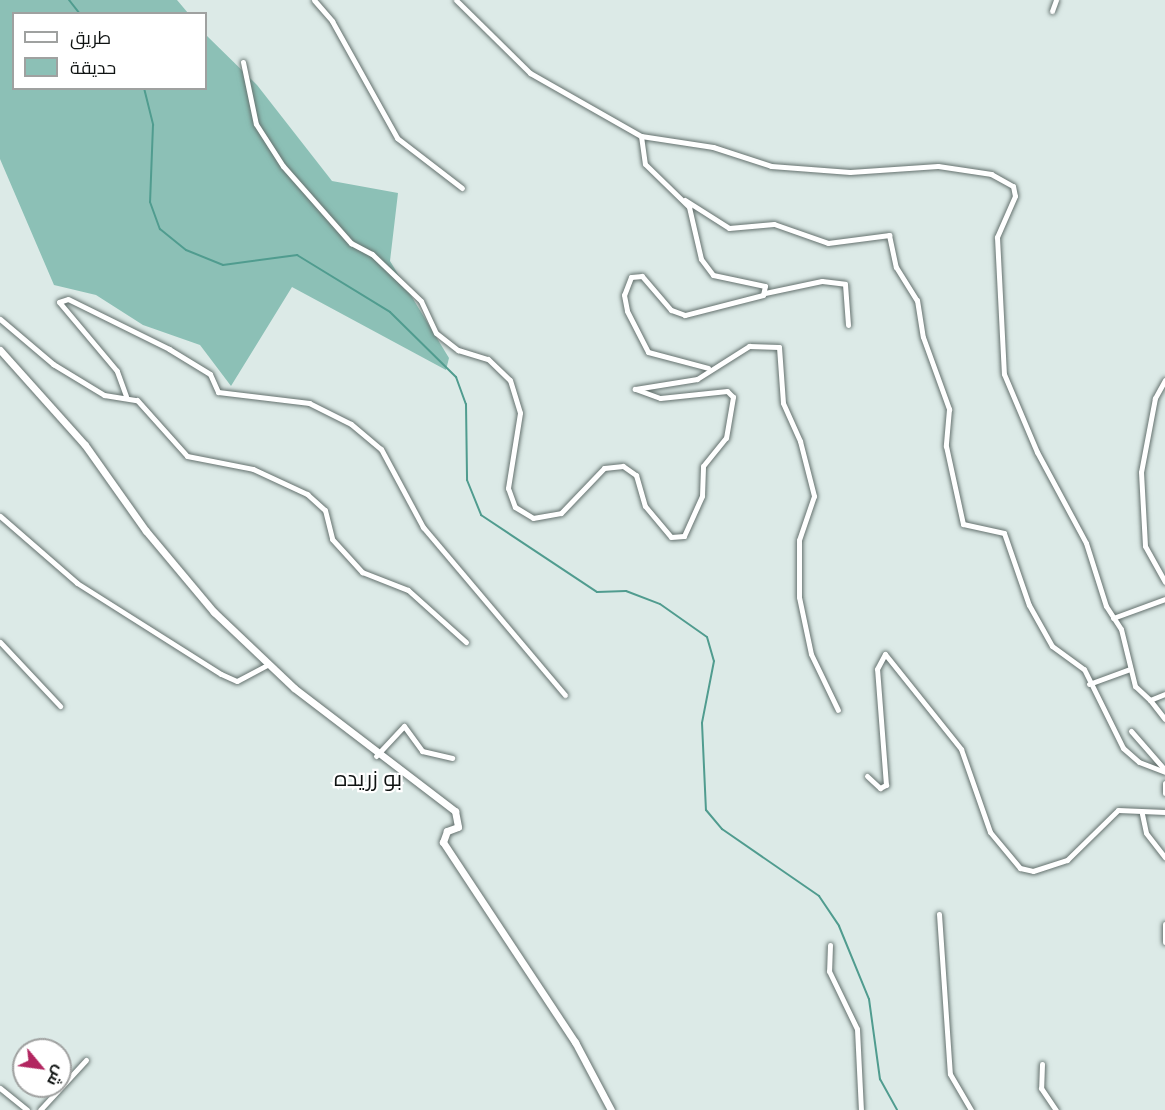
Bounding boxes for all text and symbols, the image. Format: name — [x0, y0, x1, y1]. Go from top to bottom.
legend — [12, 12, 207, 90]
text: طريق — [70, 27, 111, 49]
text: حديقة — [70, 57, 116, 79]
district label: بو زريده — [334, 766, 402, 792]
north arrow — [12, 1038, 72, 1098]
text: ش — [43, 1062, 70, 1090]

